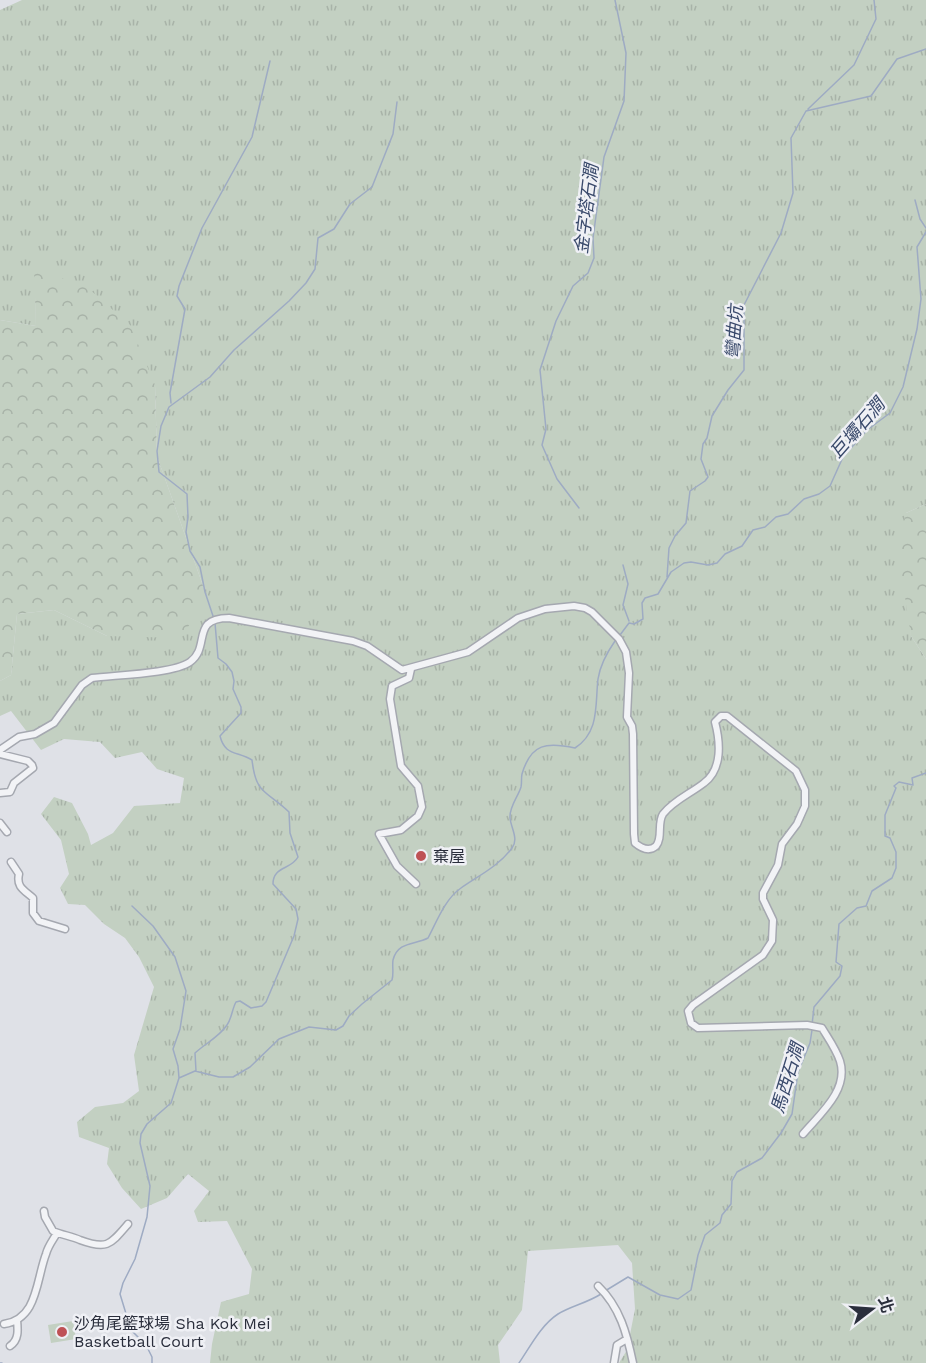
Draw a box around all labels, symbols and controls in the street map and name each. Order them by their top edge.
water label: 金字塔石澗 [570,160,602,255]
water label: 彎曲坑 [722,301,747,360]
water label: 巨壩石澗 [825,392,891,462]
place label: 棄屋 [433,847,465,866]
marker: 棄屋 [414,849,428,863]
water label: 馬西石澗 [766,1038,808,1115]
north arrow [842,1279,902,1339]
text: 北 [874,1294,897,1315]
place label: 沙角尾籃球場 Sha Kok Mei Basketball Court [74,1314,270,1351]
marker: 沙角尾籃球場 Sha Kok Mei Basketball Court [55,1325,69,1339]

